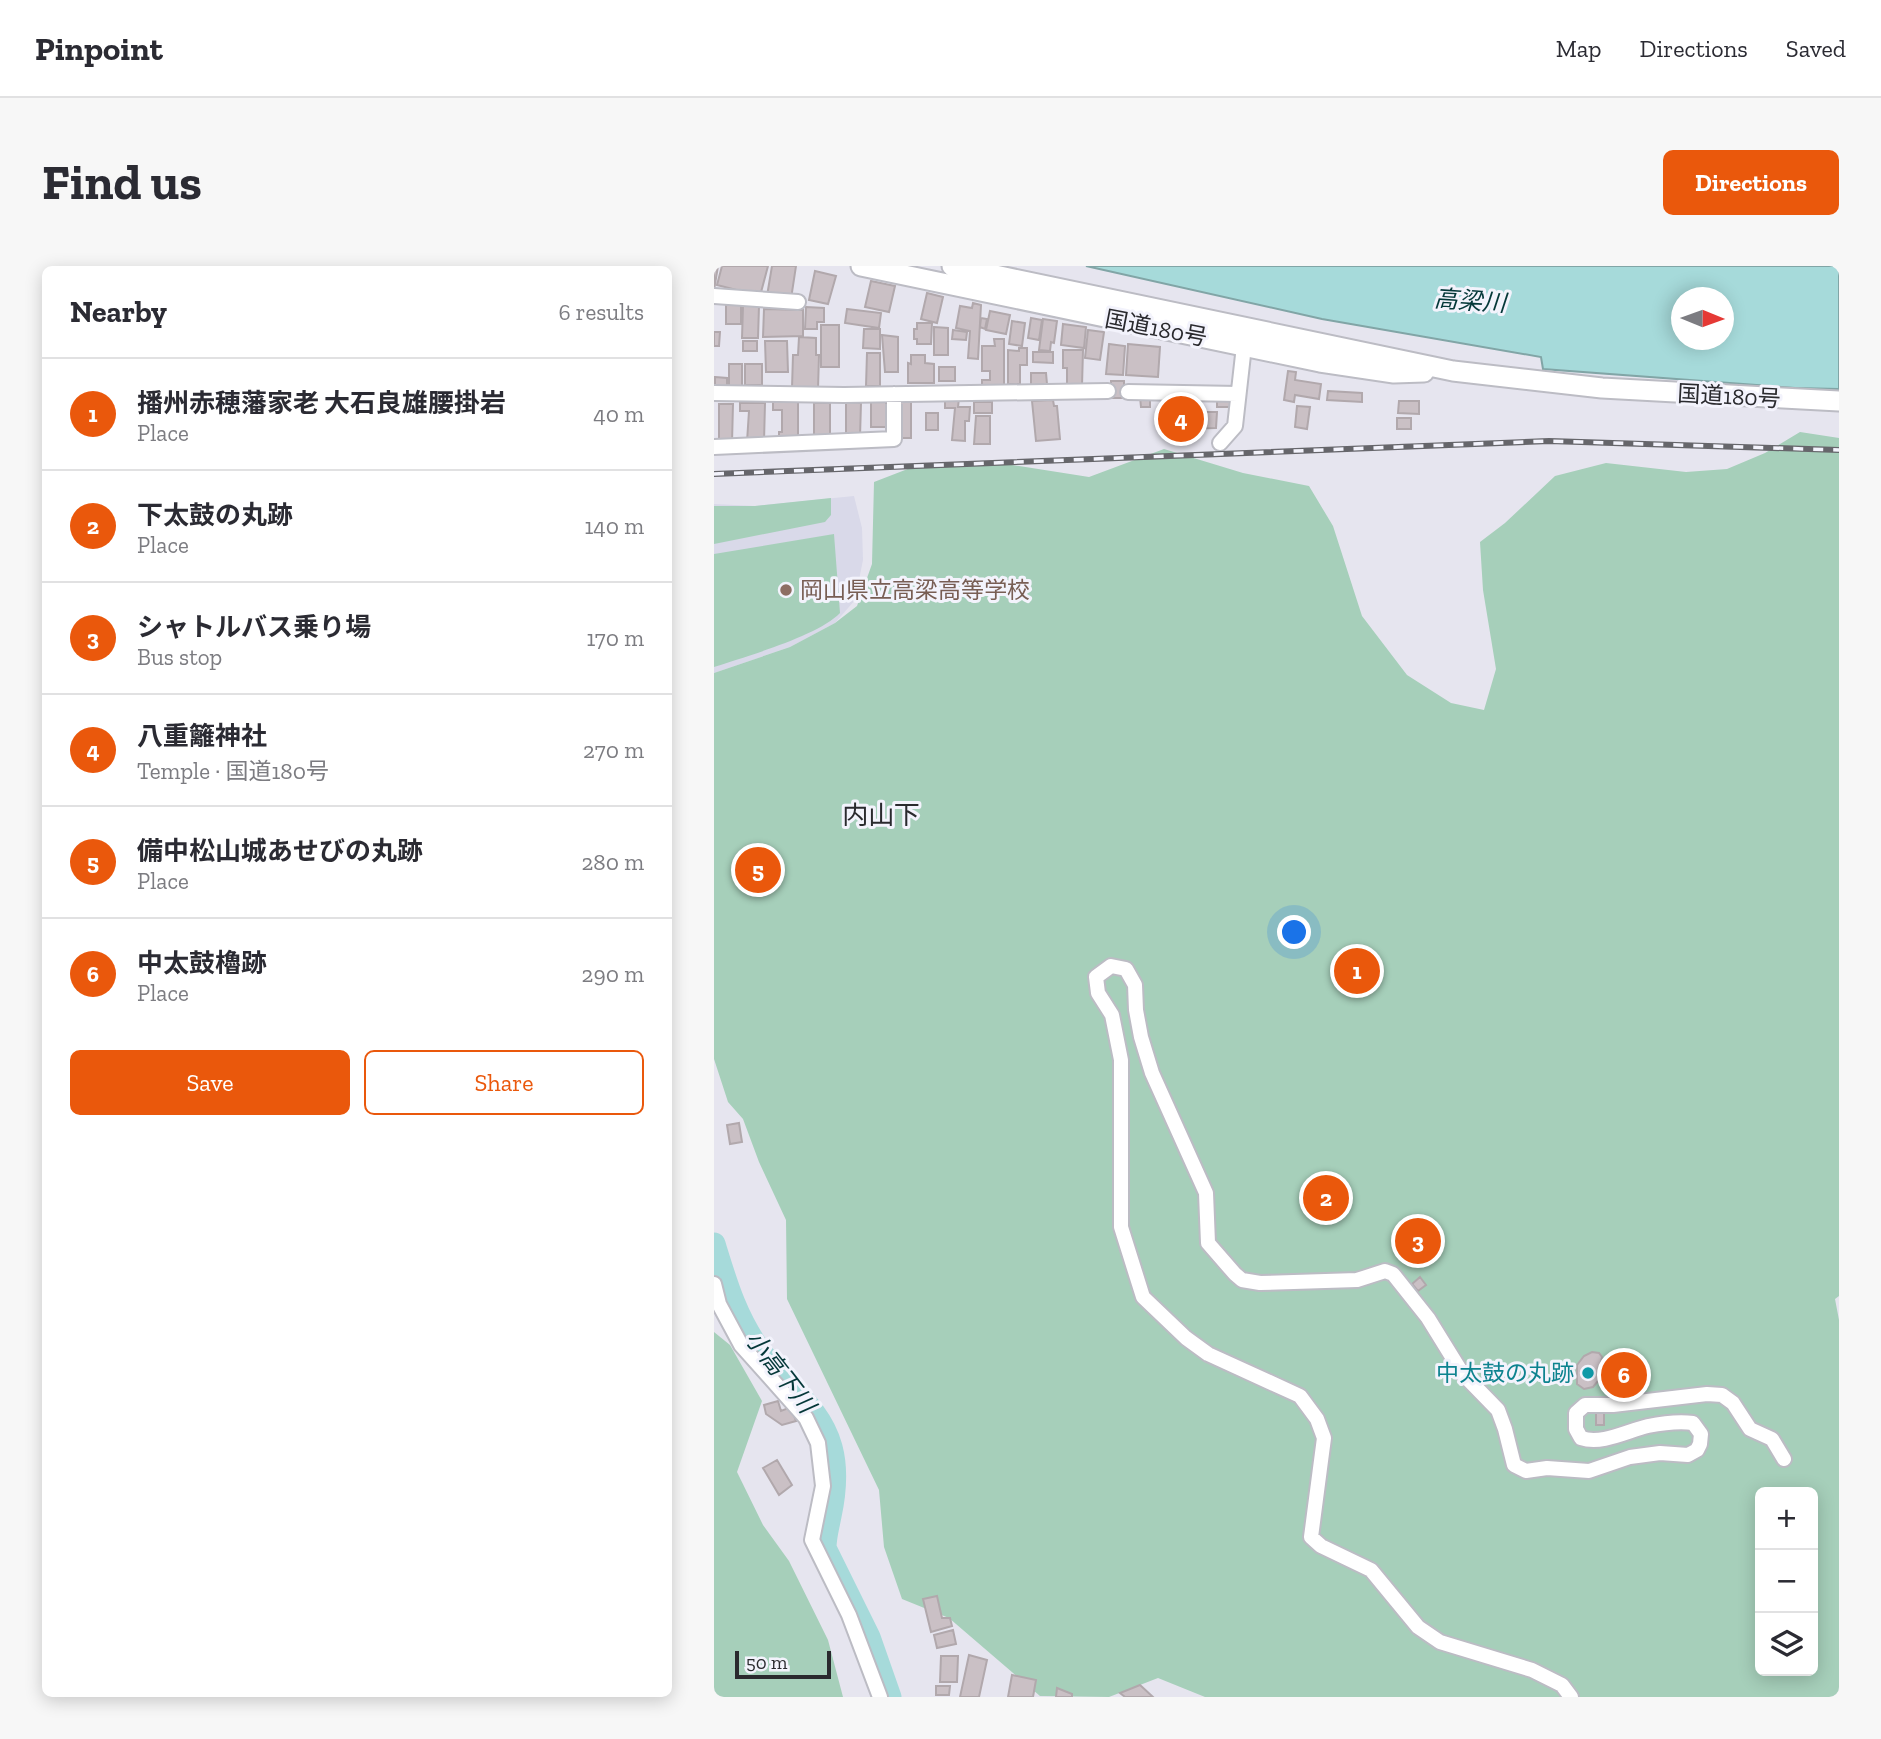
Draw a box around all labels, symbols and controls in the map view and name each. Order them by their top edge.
text: Pinpoint [35,29,163,68]
text: Map [1556,34,1602,63]
text: Directions [1640,34,1748,63]
text: Saved [1786,34,1846,63]
button: Directions [1663,150,1839,215]
text: Find us [42,153,202,212]
water label: 高梁川 [1433,284,1510,318]
north arrow [1671,287,1734,350]
text: Nearby [70,294,167,330]
text: 6 results [558,298,644,326]
street label: 国道180号 [1103,304,1209,352]
street label: 国道180号 [1677,379,1781,413]
text: 播州赤穂藩家老 大石良雄腰掛岩 [137,387,506,419]
pin: 4 [1158,393,1204,445]
text: 1 [88,400,98,428]
text: 40 m [593,400,644,428]
text: Place [137,419,189,447]
text: 下太鼓の丸跡 [137,499,293,531]
text: 2 [87,512,99,540]
text: 140 m [584,512,644,540]
text: Place [137,531,189,559]
place label: 岡山県立高梁高等学校 [800,576,1030,604]
marker: 岡山県立高梁高等学校 [778,582,794,598]
text: シャトルバス乗り場 [137,611,371,643]
text: 3 [87,624,99,652]
text: 170 m [586,624,644,652]
text: Bus stop [137,643,222,671]
text: 八重籬神社 [137,720,267,752]
text: 4 [86,736,100,764]
text: 270 m [583,736,644,764]
text: Temple · 国道180号 [137,757,329,785]
district label: 内山下 [842,799,920,831]
text: 備中松山城あせびの丸跡 [137,835,423,867]
pin: 5 [735,844,781,896]
text: 5 [87,848,99,876]
text: 280 m [581,848,644,876]
text: Place [137,867,189,895]
your location [1277,915,1311,949]
pin: 1 [1334,945,1380,997]
text: 中太鼓櫓跡 [137,947,267,979]
text: 6 [87,960,99,988]
text: 290 m [582,960,644,988]
text: Place [137,979,189,1007]
button: Save [70,1050,350,1115]
button: Share [364,1050,644,1115]
pin: 2 [1303,1172,1349,1224]
pin: 3 [1395,1215,1441,1267]
water label: 小高下川 [739,1325,823,1421]
pin: 6 [1601,1349,1647,1401]
place label: 中太鼓の丸跡 [1436,1359,1574,1387]
marker: 中太鼓の丸跡 [1580,1365,1596,1381]
map controls [1755,1487,1818,1676]
button: + [1755,1487,1818,1550]
button: − [1755,1550,1818,1613]
button: layers [1755,1613,1818,1676]
scale bar [735,1648,831,1680]
text: 50 m [746,1651,787,1674]

